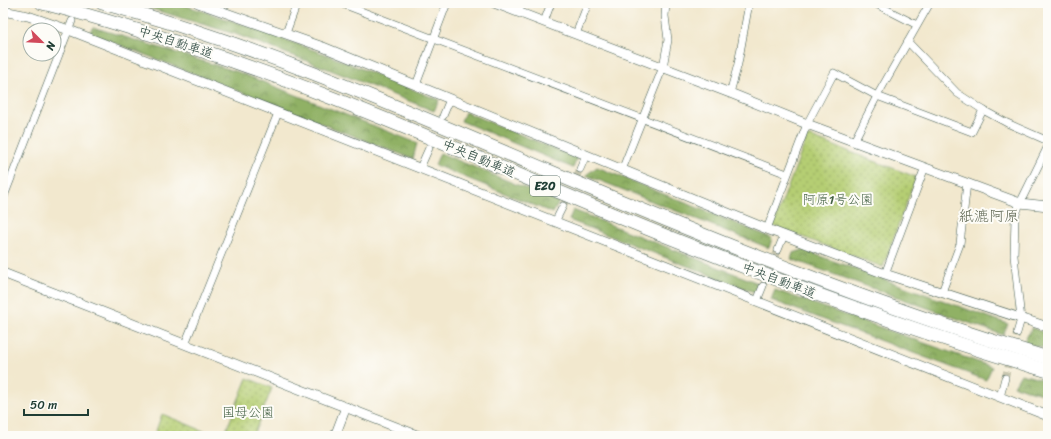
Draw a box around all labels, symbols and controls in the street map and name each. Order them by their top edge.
street label: 中央自動車道 [135,19,217,65]
north arrow [22,22,62,62]
text: N [40,38,61,54]
street label: 中央自動車道 [439,132,519,184]
road number: E20 [530,176,560,196]
park label: 阿原1号公園 [803,188,873,211]
district label: 紙漉阿原 [959,203,1019,229]
street label: 中央自動車道 [738,255,820,305]
scale bar [24,391,88,417]
text: 50 m [30,394,57,416]
park label: 国母公園 [222,401,274,424]

